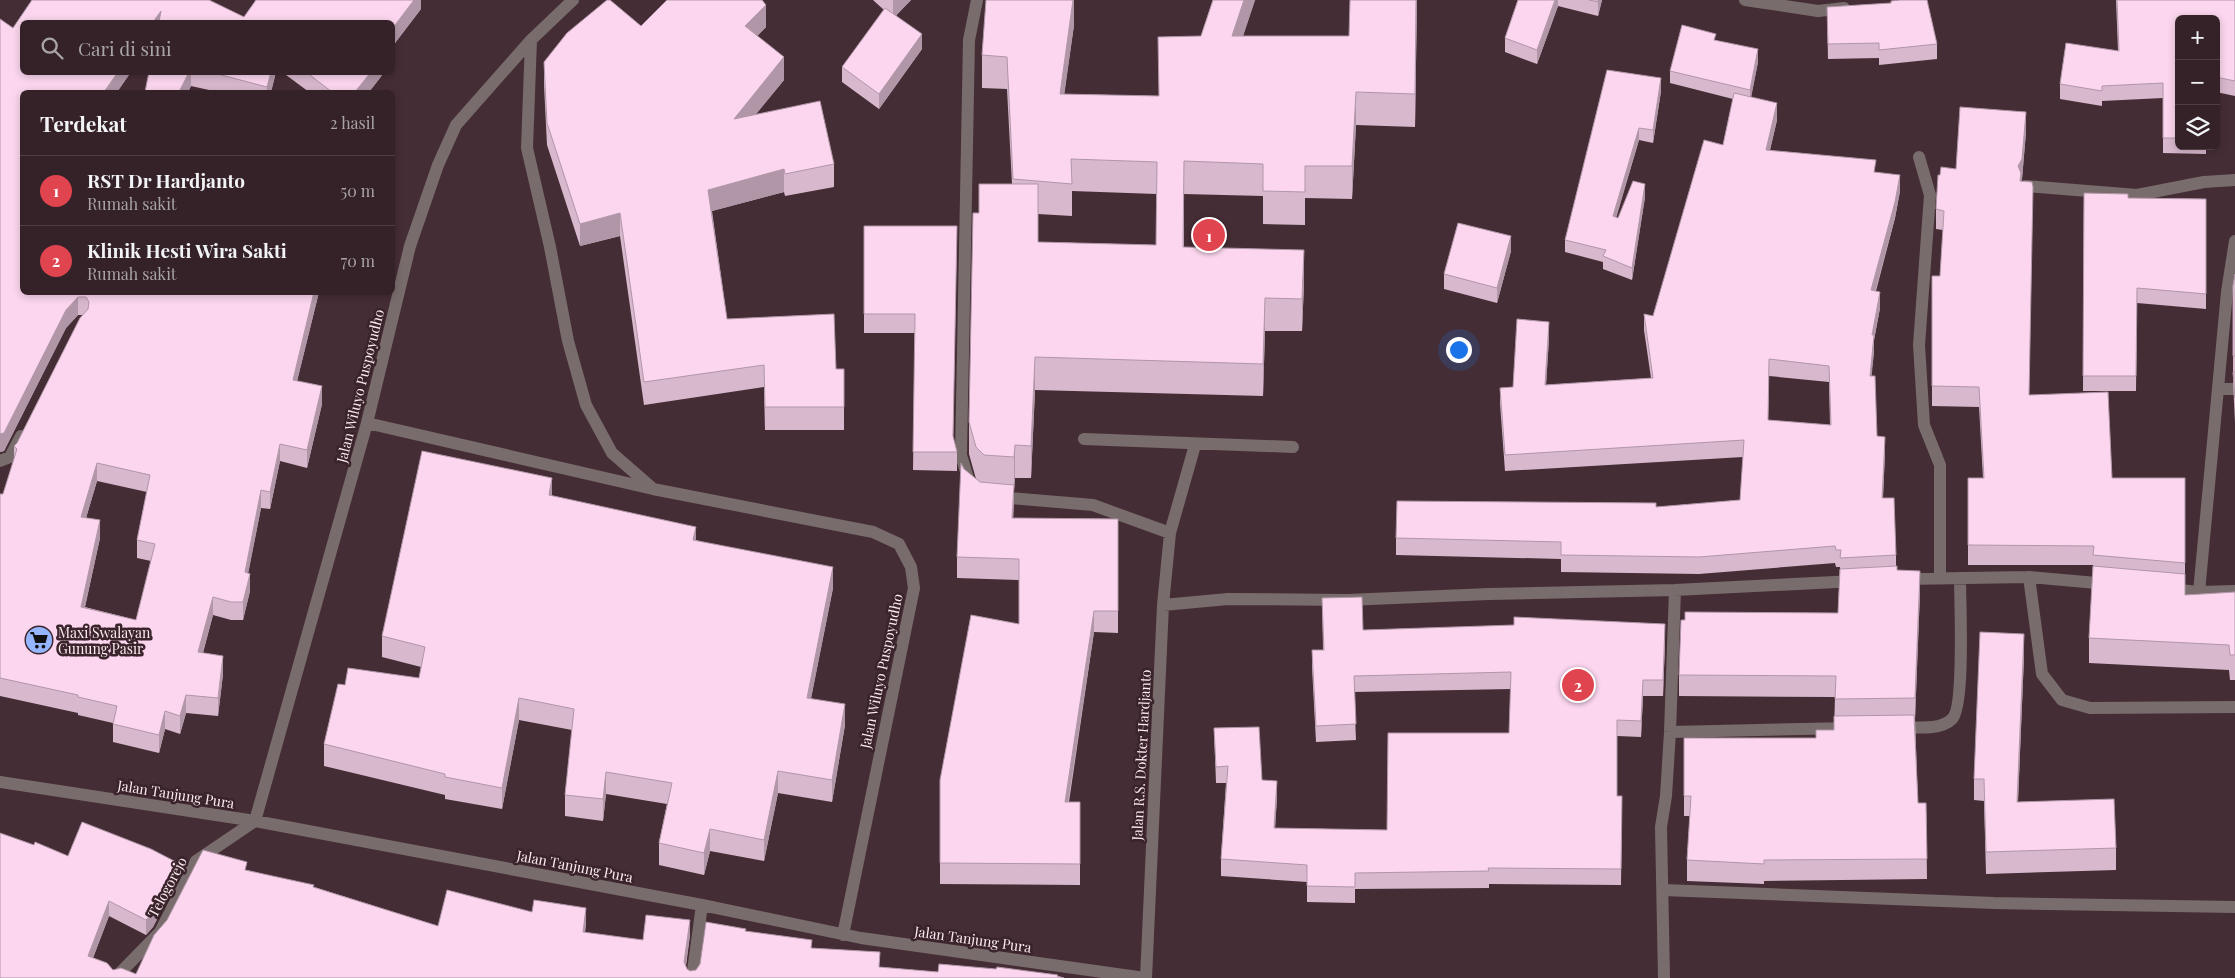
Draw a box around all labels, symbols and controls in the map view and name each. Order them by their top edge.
map controls [2175,15,2220,150]
button: + [2175,15,2220,60]
search box [20,20,395,75]
icon: search [38,34,66,62]
text: Cari di sini [78,35,172,61]
button: − [2175,60,2220,105]
button: layers [2175,105,2220,150]
text: Terdekat [40,109,127,137]
text: 2 hasil [330,112,375,133]
text: RST Dr Hardjanto [87,167,245,193]
text: 1 [53,180,59,201]
text: 50 m [341,180,375,201]
text: Rumah sakit [87,193,177,214]
pin: 1 [1193,216,1225,254]
text: Klinik Hesti Wira Sakti [87,237,287,263]
text: 2 [52,250,60,271]
text: 70 m [341,250,375,271]
text: Rumah sakit [87,263,177,284]
street label: Jalan Wiluyo Puspoyudho [331,307,388,466]
your location [1446,337,1472,363]
street label: Jalan Wiluyo Puspoyudho [855,592,907,751]
place label: Maxi Swalayan Gunung Pasir [58,623,151,658]
supermarket icon: Maxi Swalayan Gunung Pasir [24,625,54,655]
pin: 2 [1562,666,1594,704]
street label: Jalan R.S. Dokter Hardjanto [1127,669,1155,842]
street label: Jalan Tanjung Pura [115,775,236,813]
street label: Jalan Tanjung Pura [514,845,635,887]
street label: Telogorejo [143,853,191,921]
street label: Jalan Tanjung Pura [912,921,1033,957]

